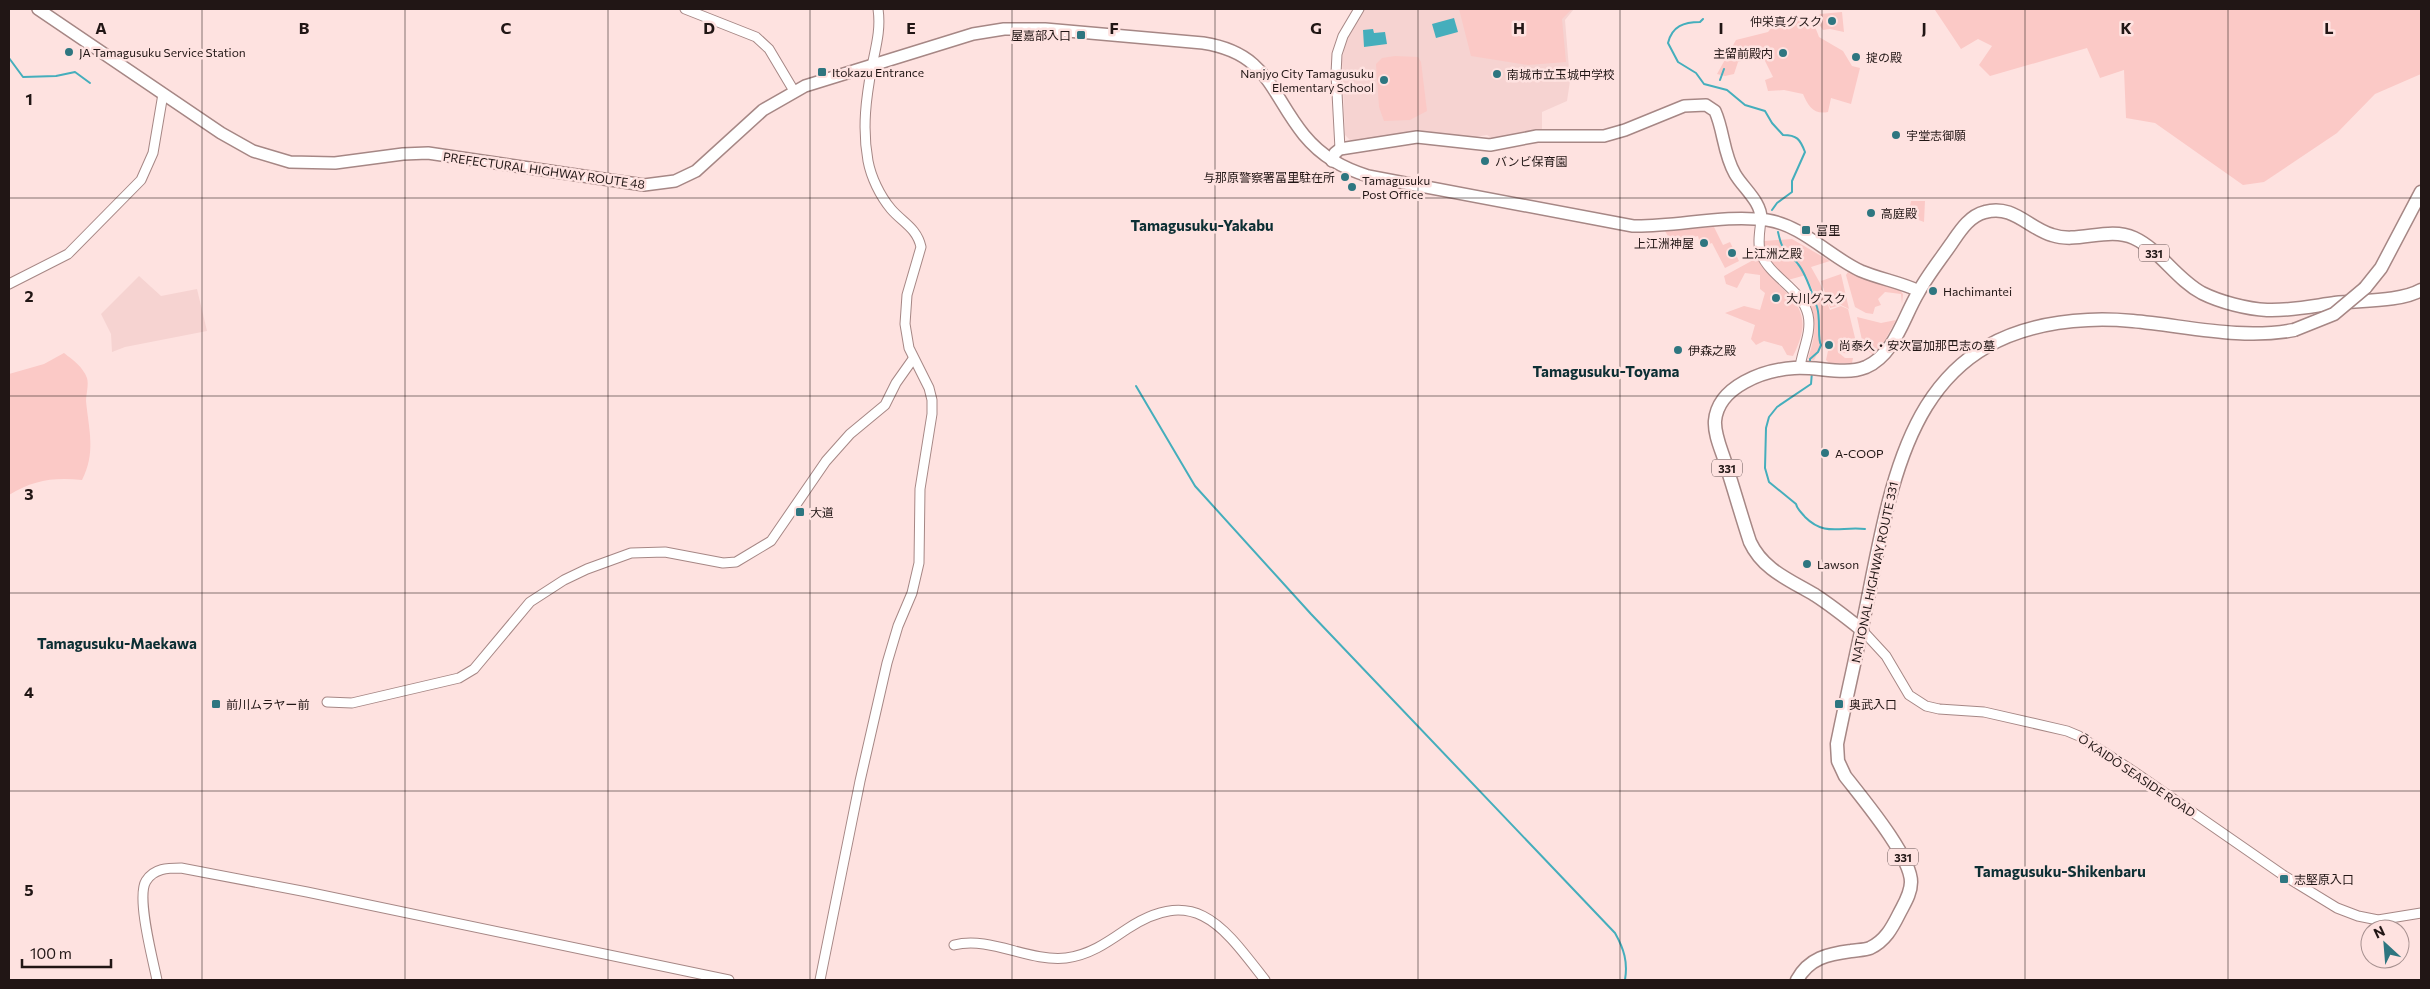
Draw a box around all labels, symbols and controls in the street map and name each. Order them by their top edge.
place label: 仲栄真グスク [1750,14,1822,28]
marker: 仲栄真グスク [1826,15,1838,27]
text: A [95,18,107,37]
text: B [299,18,310,37]
text: C [501,18,512,37]
text: D [703,18,715,37]
text: E [906,18,916,37]
text: F [1109,18,1119,37]
text: G [1310,18,1322,37]
text: H [1513,18,1525,37]
text: I [1718,18,1724,37]
text: J [1921,18,1927,37]
text: K [2120,18,2132,37]
text: L [2324,18,2334,37]
place label: 屋嘉部入口 [1011,28,1071,42]
marker: 屋嘉部入口 [1075,29,1087,41]
place label: JA Tamagusuku Service Station [79,45,246,60]
marker: JA Tamagusuku Service Station [63,46,75,58]
place label: 主留前殿内 [1713,46,1773,60]
marker: 主留前殿内 [1777,47,1789,59]
place label: 掟の殿 [1866,50,1902,64]
marker: 掟の殿 [1850,51,1862,63]
place label: Itokazu Entrance [832,65,924,79]
marker: Itokazu Entrance [816,66,828,78]
place label: Nanjyo City Tamagusuku Elementary School [1240,66,1374,94]
place label: 南城市立玉城中学校 [1507,67,1615,81]
marker: 南城市立玉城中学校 [1491,68,1503,80]
marker: Nanjyo City Tamagusuku Elementary School [1378,74,1390,86]
text: 1 [25,89,33,108]
place label: 宇堂志御願 [1906,128,1966,142]
marker: 宇堂志御願 [1890,129,1902,141]
street label: PREFECTURAL HIGHWAY ROUTE 48 [442,149,646,191]
place label: バンビ保育園 [1495,154,1568,168]
marker: バンビ保育園 [1479,155,1491,167]
place label: 与那原警察署冨里駐在所 [1203,170,1335,184]
marker: 与那原警察署冨里駐在所 [1339,171,1351,183]
place label: Tamagusuku Post Office [1362,173,1430,201]
marker: Tamagusuku Post Office [1346,181,1358,193]
place label: 高庭殿 [1881,206,1917,220]
marker: 高庭殿 [1865,207,1877,219]
district label: Tamagusuku-Yakabu [1130,216,1274,234]
place label: 富里 [1816,223,1840,237]
marker: 富里 [1800,224,1812,236]
place label: 上江洲神屋 [1634,236,1694,250]
marker: 上江洲神屋 [1698,237,1710,249]
road number: 331 [2139,244,2169,262]
place label: 上江洲之殿 [1742,246,1802,260]
marker: 上江洲之殿 [1726,247,1738,259]
place label: Hachimantei [1943,284,2012,298]
marker: Hachimantei [1927,285,1939,297]
text: 2 [24,286,34,305]
place label: 大川グスク [1786,291,1846,305]
marker: 大川グスク [1770,292,1782,304]
place label: 尚泰久・安次富加那巴志の墓 [1839,338,1995,352]
marker: 尚泰久・安次富加那巴志の墓 [1823,339,1835,351]
place label: 伊森之殿 [1688,343,1736,357]
marker: 伊森之殿 [1672,344,1684,356]
district label: Tamagusuku-Toyama [1532,362,1680,380]
place label: A-COOP [1835,446,1884,460]
marker: A-COOP [1819,447,1831,459]
road number: 331 [1712,459,1742,476]
street label: NATIONAL HIGHWAY ROUTE 331 [1848,480,1900,664]
text: 3 [24,484,34,503]
place label: 大道 [810,505,834,519]
marker: 大道 [794,506,806,518]
place label: Lawson [1817,557,1859,571]
marker: Lawson [1801,558,1813,570]
district label: Tamagusuku-Maekawa [37,634,197,652]
text: 4 [24,682,34,701]
place label: 前川ムラヤー前 [226,697,309,711]
place label: 奥武入口 [1849,697,1897,711]
marker: 前川ムラヤー前 [210,698,222,710]
marker: 奥武入口 [1833,698,1845,710]
street label: Ō KAIDŌ SEASIDE ROAD [2076,731,2198,820]
road number: 331 [1888,849,1918,866]
district label: Tamagusuku-Shikenbaru [1974,862,2146,880]
place label: 志堅原入口 [2294,872,2354,886]
marker: 志堅原入口 [2278,873,2290,885]
text: 5 [24,880,34,899]
north arrow [2360,919,2410,969]
text: N [2371,922,2388,942]
scale bar [22,936,111,968]
text: 100 m [30,944,72,962]

